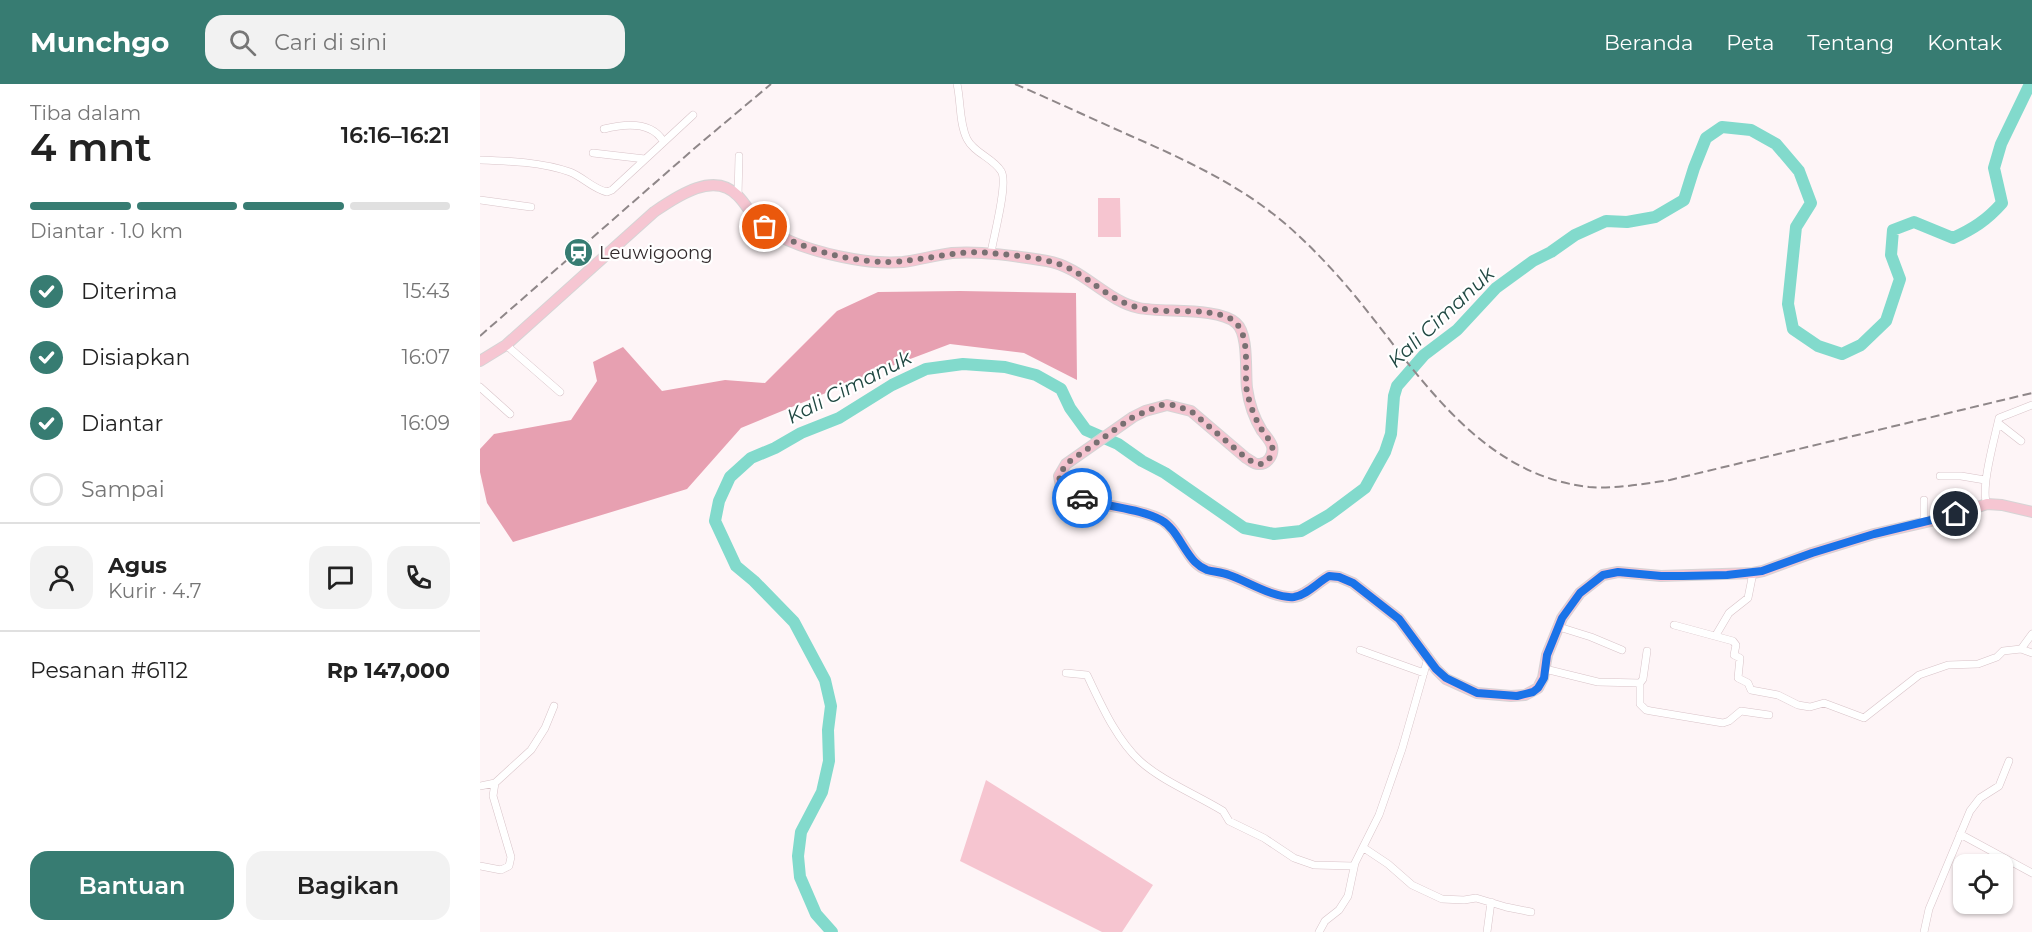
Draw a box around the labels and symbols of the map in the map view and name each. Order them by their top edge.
pin [739,201,790,252]
station icon: Leuwigoong [562,237,594,269]
place label: Leuwigoong [599,242,713,264]
water label: Kali Cimanuk [1383,261,1500,372]
water label: Kali Cimanuk [783,345,916,429]
courier [1052,468,1112,528]
pin [1930,488,1981,539]

